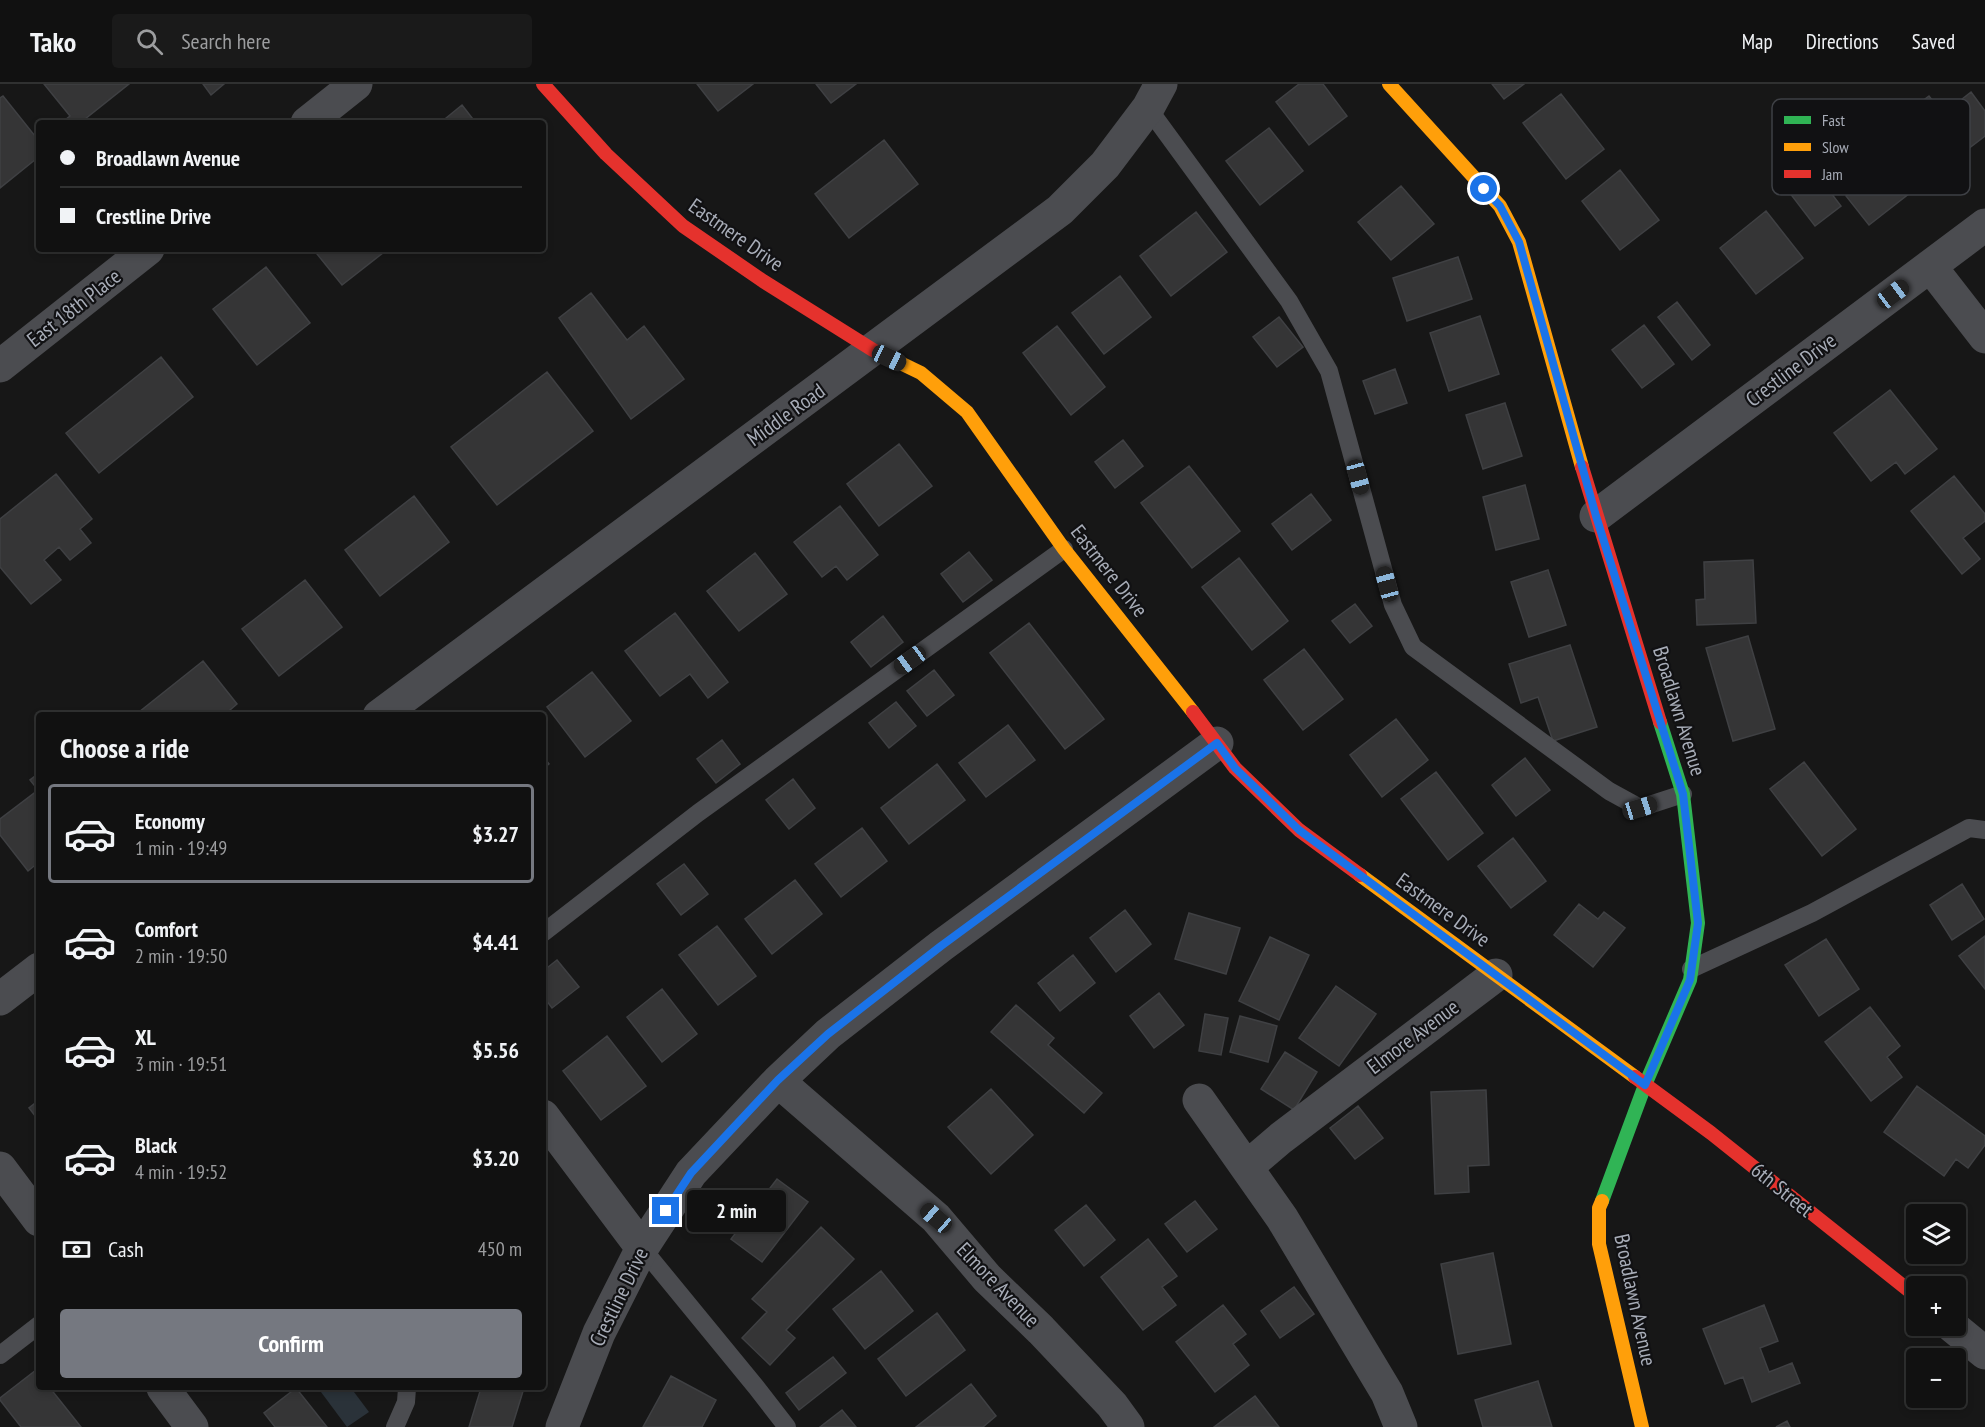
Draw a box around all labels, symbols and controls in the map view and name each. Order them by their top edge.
search box [112,14,532,68]
text: Tako [30,23,76,60]
icon: search [133,25,166,58]
text: Search here [181,27,271,55]
text: Map [1742,28,1773,55]
text: Directions [1806,28,1879,55]
text: Saved [1912,28,1955,55]
legend [1772,99,1970,195]
text: Fast [1822,110,1845,130]
text: Slow [1822,137,1849,157]
text: Broadlawn Avenue [96,144,240,172]
text: Jam [1821,164,1843,184]
route start [1470,175,1497,202]
street label: Eastmere Drive [684,192,789,277]
text: Crestline Drive [96,202,211,230]
street label: East 18th Place [21,263,126,353]
car [1873,276,1913,312]
street label: Crestline Drive [1740,327,1841,412]
car [869,342,909,374]
street label: Middle Road [741,377,830,452]
car [1345,457,1371,497]
street label: Eastmere Drive [1065,519,1154,622]
car [1374,564,1400,604]
car [890,642,930,678]
street label: Broadlawn Avenue [1647,643,1712,779]
text: Choose a ride [60,731,189,765]
car [1620,794,1660,822]
icon: car [63,807,117,861]
text: Economy [135,807,205,835]
text: $3.27 [472,820,519,848]
text: 1 min · 19:49 [135,835,227,861]
street label: Eastmere Drive [1391,866,1496,953]
icon: car [63,915,117,969]
text: Comfort [135,915,198,943]
text: $4.41 [472,928,519,956]
text: 2 min · 19:50 [135,943,227,969]
street label: Elmore Avenue [1361,993,1464,1080]
icon: car [63,1023,117,1077]
text: XL [135,1023,156,1051]
text: $5.56 [472,1036,519,1064]
text: 3 min · 19:51 [135,1051,227,1077]
icon: car [63,1131,117,1185]
text: Black [135,1131,177,1159]
text: $3.20 [472,1144,519,1172]
street label: 6th Street [1746,1156,1819,1223]
text: 4 min · 19:52 [135,1159,227,1185]
callout: 2 min [687,1190,786,1232]
route end [652,1197,679,1224]
text: 2 min [716,1198,757,1224]
car [917,1199,955,1237]
map controls [1906,1204,1966,1408]
button: layers [1906,1204,1966,1264]
street label: Broadlawn Avenue [1608,1231,1663,1368]
icon: cash [60,1233,93,1266]
text: Cash [108,1235,144,1263]
text: 450 m [478,1236,522,1262]
street label: Elmore Avenue [951,1236,1046,1333]
street label: Crestline Drive [583,1243,654,1351]
button: + [1906,1276,1966,1336]
button: Confirm [60,1309,522,1378]
button: − [1906,1348,1966,1408]

